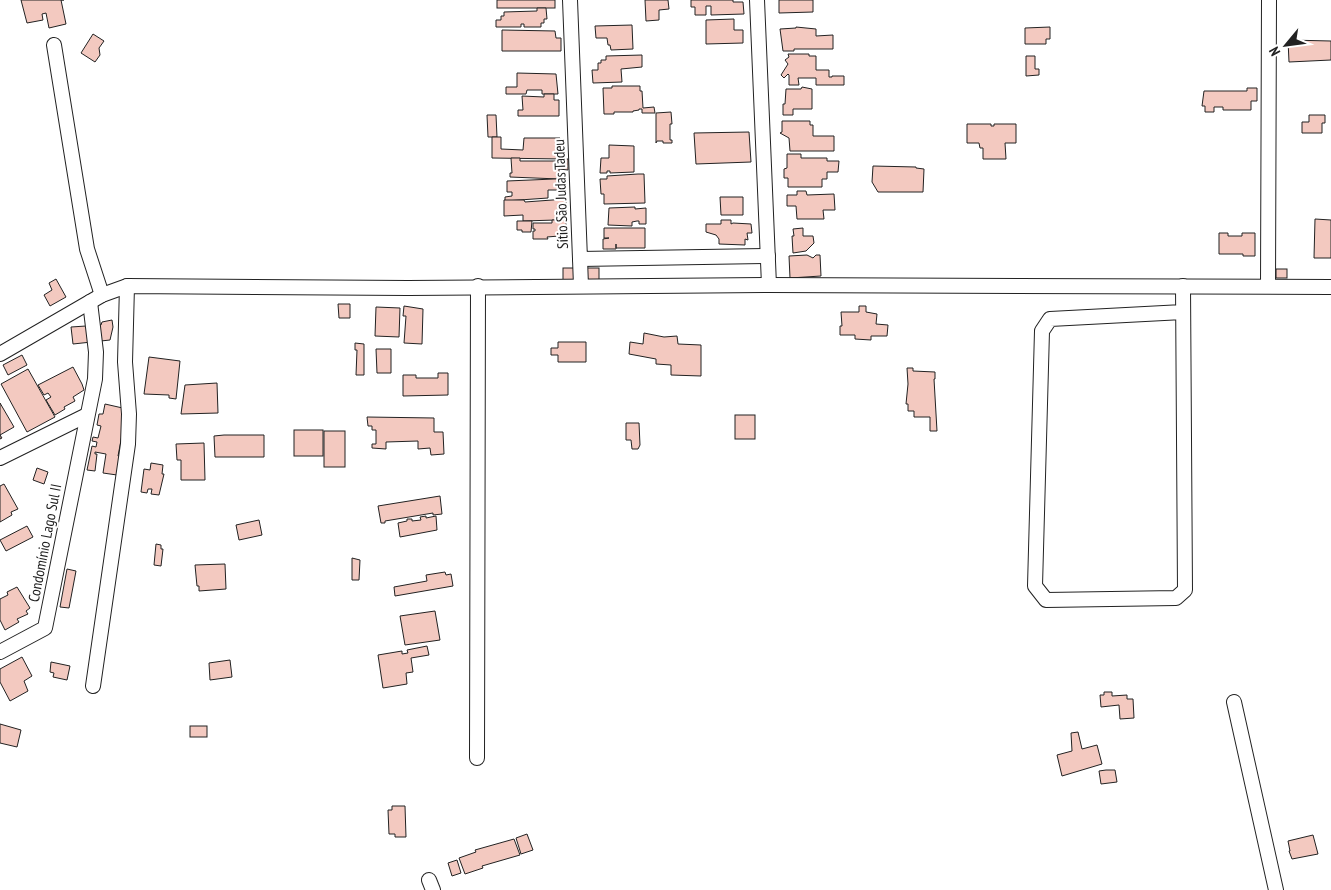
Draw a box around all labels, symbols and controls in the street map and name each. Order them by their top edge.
north arrow [1261,20,1311,70]
text: N [1265,44,1284,59]
street label: Sítio São Judas Tadeu [549,139,572,249]
street label: Condomínio Lago Sul II [24,482,65,603]

